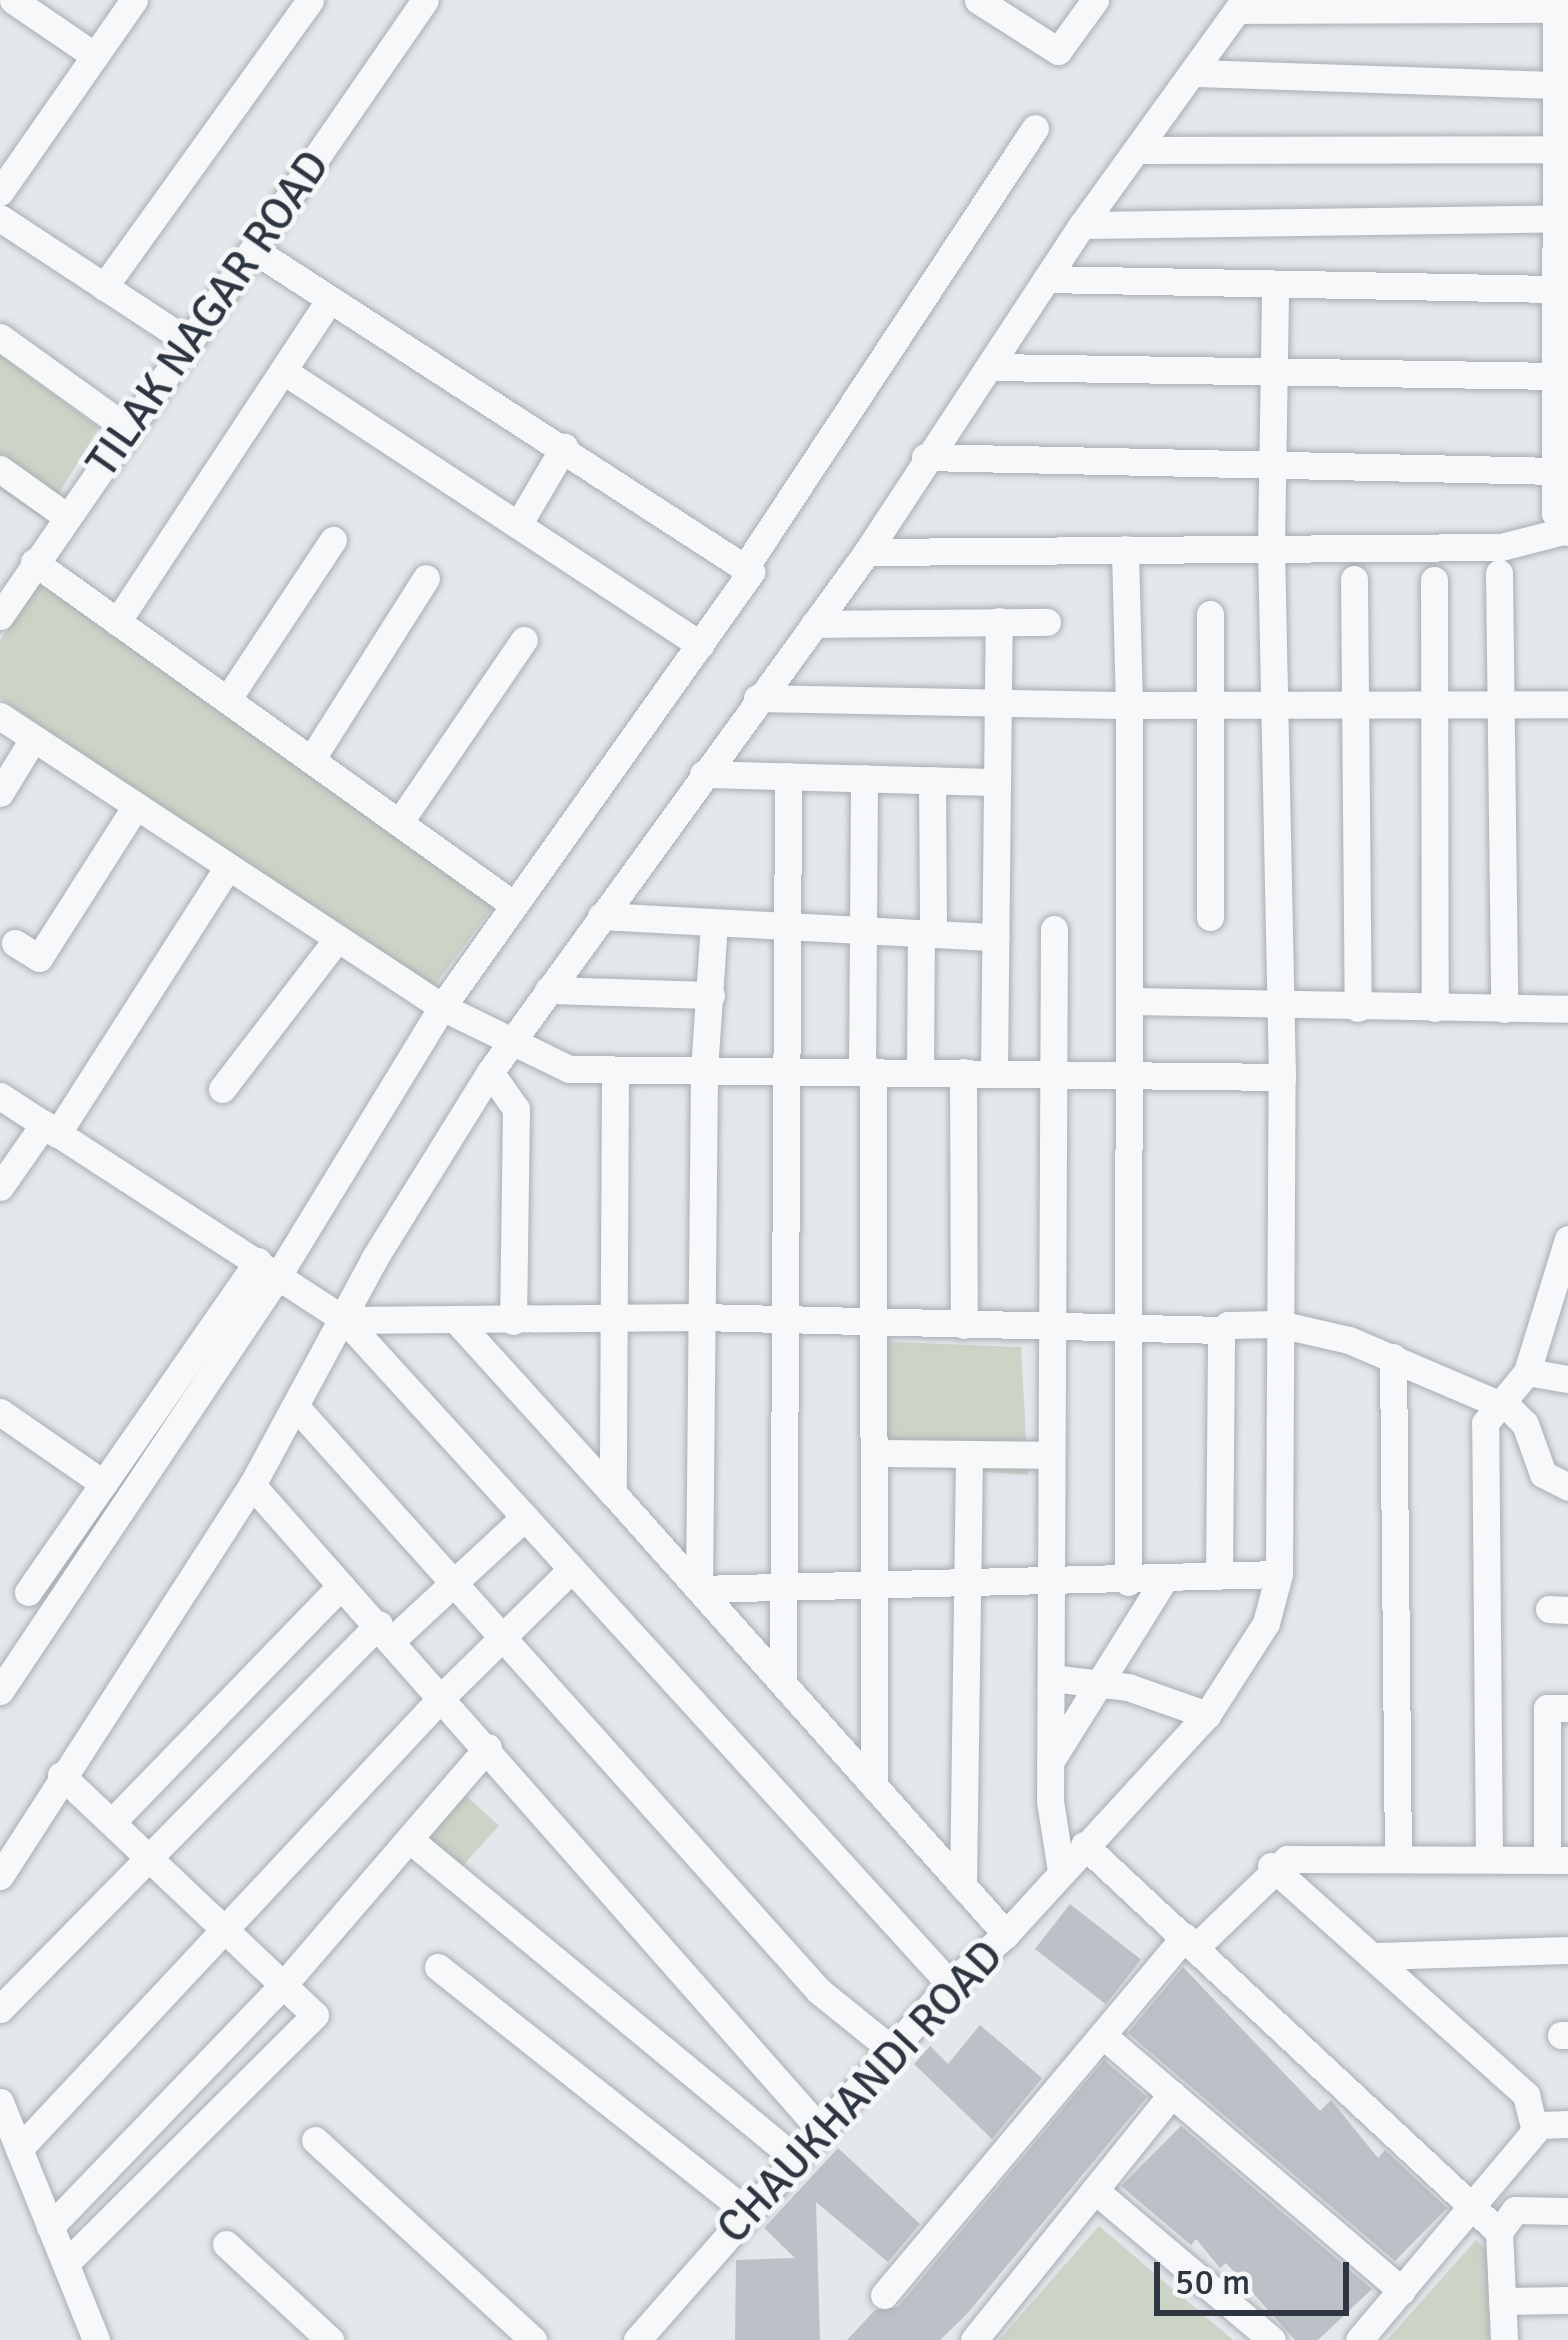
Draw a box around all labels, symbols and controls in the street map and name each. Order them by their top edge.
street label: TILAK NAGAR ROAD [75,141,341,487]
street label: CHAUKHANDI ROAD [706,1930,1014,2254]
scale bar [1160,2238,1355,2312]
text: 50 m [1175,2260,1251,2305]

